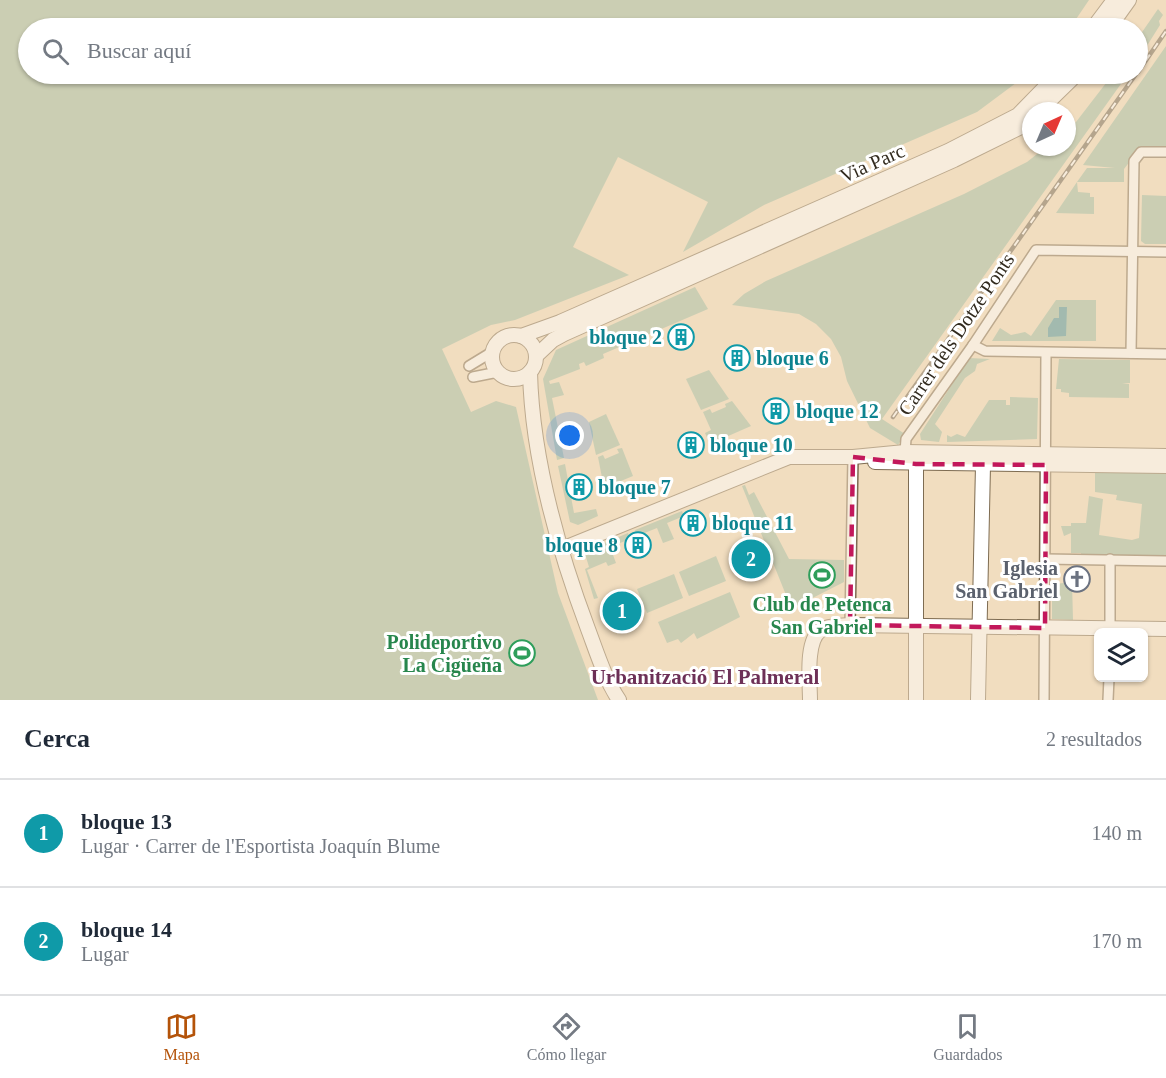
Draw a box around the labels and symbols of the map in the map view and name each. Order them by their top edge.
north arrow [1022,102,1076,156]
street label: Via Parc [836,139,908,187]
street label: Carrer dels Dotze Ponts [894,249,1019,419]
building icon: bloque 2 [666,322,696,352]
place label: bloque 2 [589,326,662,349]
building icon: bloque 6 [722,343,752,373]
place label: bloque 6 [756,347,829,370]
building icon: bloque 12 [761,396,791,426]
place label: bloque 12 [796,400,879,423]
your location [555,421,584,450]
building icon: bloque 10 [676,430,706,460]
place label: bloque 10 [710,434,793,457]
building icon: bloque 7 [564,472,594,502]
place label: bloque 7 [598,476,671,499]
building icon: bloque 11 [678,508,708,538]
place label: bloque 11 [712,512,794,535]
building icon: bloque 8 [623,530,653,560]
place label: bloque 8 [545,534,618,557]
pin: 2 [732,536,771,582]
place label: Iglesia San Gabriel [955,557,1058,602]
sports icon: Club de Petenca San Gabriel [807,560,837,590]
church icon: Iglesia San Gabriel [1062,564,1092,594]
pin: 1 [602,588,642,634]
place label: Club de Petenca San Gabriel [753,593,891,638]
place label: Polideportivo La Cigüeña [386,631,502,677]
sports icon: Polideportivo La Cigüeña [507,638,537,668]
district label: Urbanització El Palmeral [591,665,819,689]

